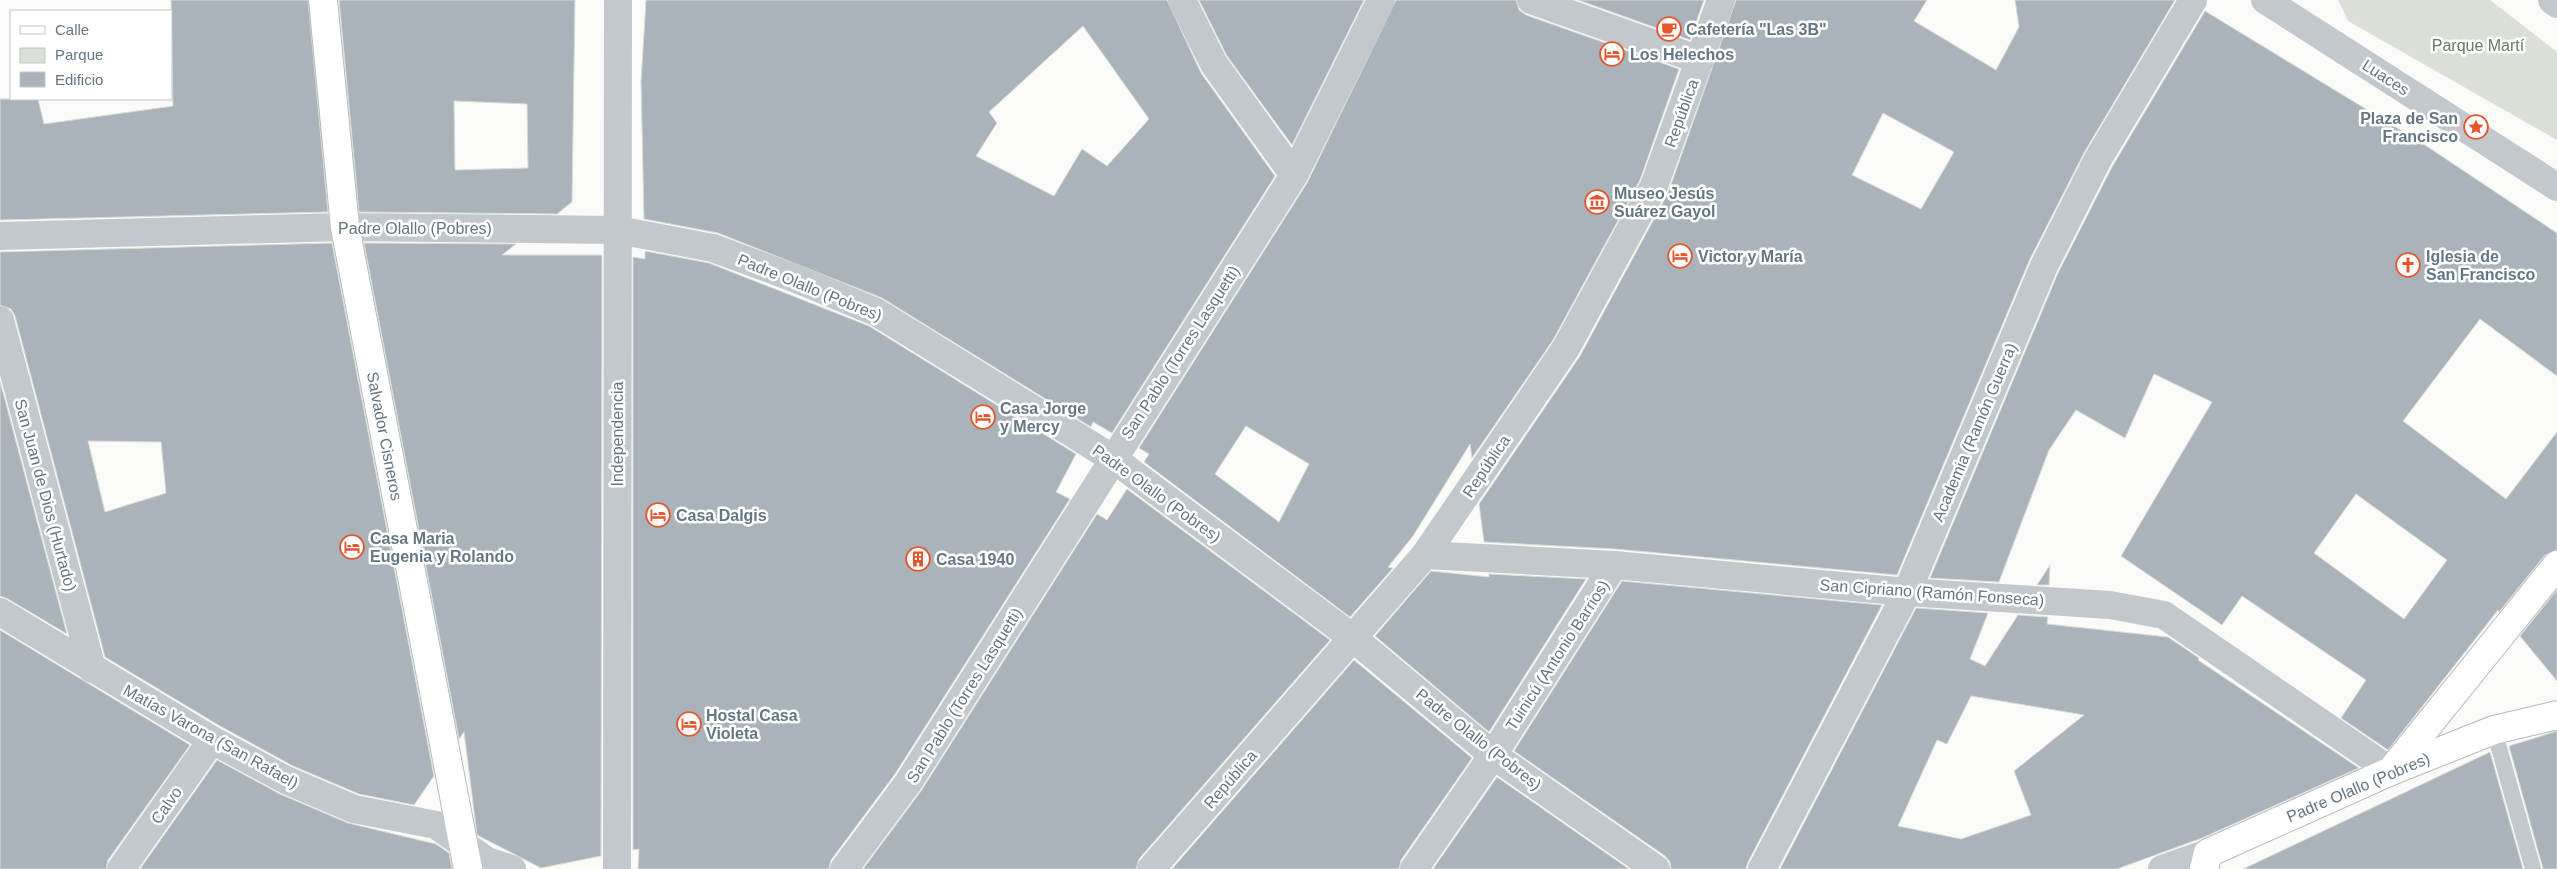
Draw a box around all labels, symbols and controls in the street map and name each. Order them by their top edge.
legend [10,10,172,100]
cafe icon: Cafetería "Las 3B" [1656,16,1682,42]
text: Calle [55,21,89,38]
place label: Cafetería "Las 3B" [1686,21,1827,38]
park label: Parque Martí [2432,37,2525,54]
hotel icon: Los Helechos [1599,41,1625,67]
text: Parque [55,46,103,63]
place label: Los Helechos [1630,46,1734,63]
street label: Luaces [2359,56,2412,99]
text: Edificio [55,71,103,88]
street label: República [1661,77,1702,150]
place label: Plaza de San Francisco [2360,110,2458,145]
place icon: Plaza de San Francisco [2463,114,2489,140]
place label: Museo Jesús Suárez Gayol [1614,185,1715,220]
museum icon: Museo Jesús Suárez Gayol [1584,189,1610,215]
street label: Padre Olallo (Pobres) [338,220,492,237]
hotel icon: Victor y María [1667,243,1693,269]
place label: Victor y María [1698,248,1803,265]
place label: Iglesia de San Francisco [2426,248,2536,283]
street label: Padre Olallo (Pobres) [735,251,884,324]
church icon: Iglesia de San Francisco [2395,252,2421,278]
street label: San Pablo (Torres Lasquetti) [1118,263,1243,442]
street label: Academia (Ramón Guerra) [1929,340,2020,524]
street label: Salvador Cisneros [364,370,405,502]
street label: Independencia [609,381,626,486]
street label: San Juan de Dios (Hurtado) [12,397,79,593]
place label: Casa Jorge y Mercy [1000,400,1086,435]
hotel icon: Casa Jorge y Mercy [970,404,996,430]
street label: República [1459,432,1513,501]
street label: Padre Olallo (Pobres) [1089,441,1224,545]
hotel icon: Casa Dalgis [645,502,671,528]
place label: Casa Dalgis [676,507,767,524]
place label: Casa Maria Eugenia y Rolando [370,530,514,565]
hotel icon: Casa Maria Eugenia y Rolando [339,534,365,560]
building icon: Casa 1940 [905,546,931,572]
place label: Casa 1940 [936,551,1014,568]
street label: San Cipriano (Ramón Fonseca) [1819,576,2045,609]
street label: Tuinicú (Antonio Barrios) [1503,577,1612,733]
street label: San Pablo (Torres Lasquetti) [903,605,1025,786]
street label: Matías Varona (San Rafael) [120,681,301,792]
street label: Padre Olallo (Pobres) [1413,685,1545,793]
place label: Hostal Casa Violeta [706,707,798,742]
hotel icon: Hostal Casa Violeta [676,711,702,737]
street label: República [1201,747,1260,812]
street label: Padre Olallo (Pobres) [2284,750,2432,825]
street label: Calvo [148,784,185,827]

